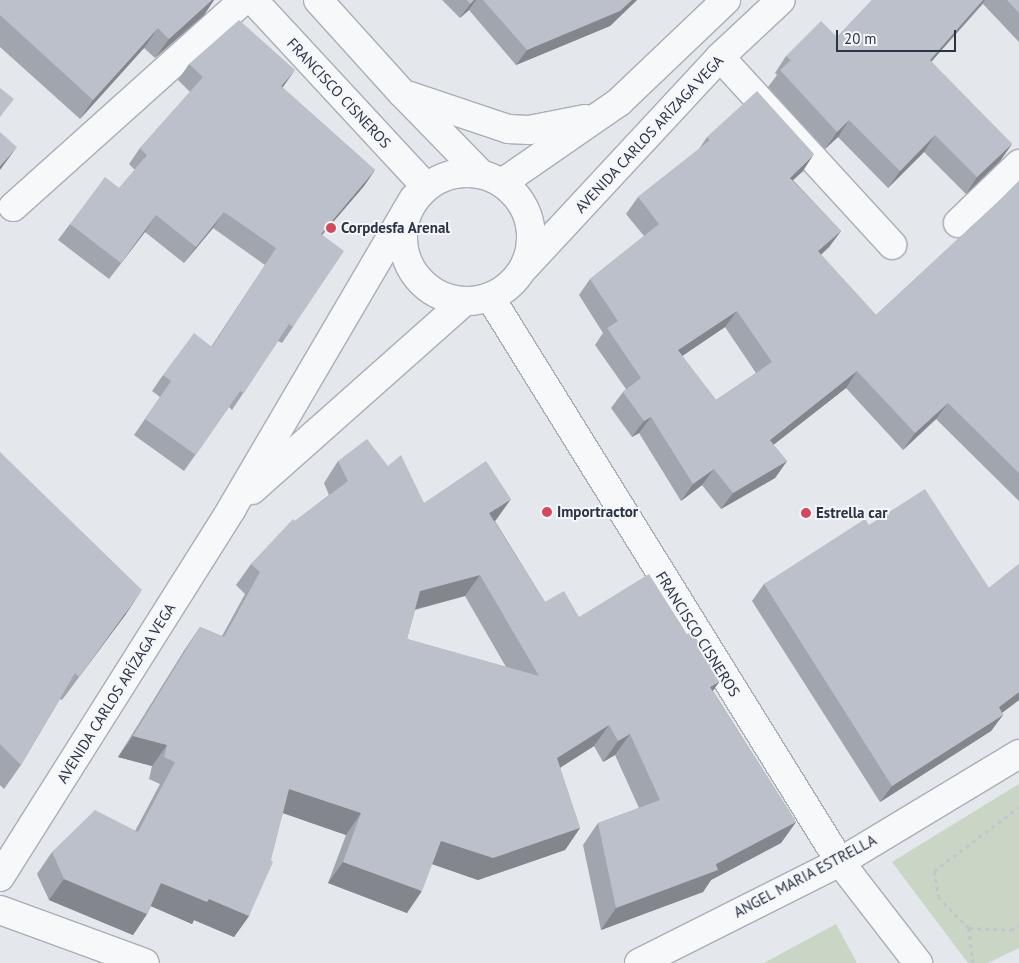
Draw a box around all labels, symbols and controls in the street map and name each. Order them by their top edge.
scale bar [839,20,959,52]
text: 20 m [844,29,877,48]
street label: FRANCISCO CISNEROS [283,34,395,152]
street label: AVENIDA CARLOS ARÍZAGA VEGA [570,51,728,217]
place label: Corpdesfa Arenal [341,219,450,237]
marker: Corpdesfa Arenal [325,222,337,234]
place label: Importractor [557,503,638,521]
place label: Estrella car [816,504,888,522]
marker: Importractor [541,506,553,518]
marker: Estrella car [800,507,812,519]
street label: FRANCISCO CISNEROS [652,568,744,700]
street label: AVENIDA CARLOS ARÍZAGA VEGA [52,599,180,787]
street label: ANGEL MARIA ESTRELLA [730,830,880,922]

